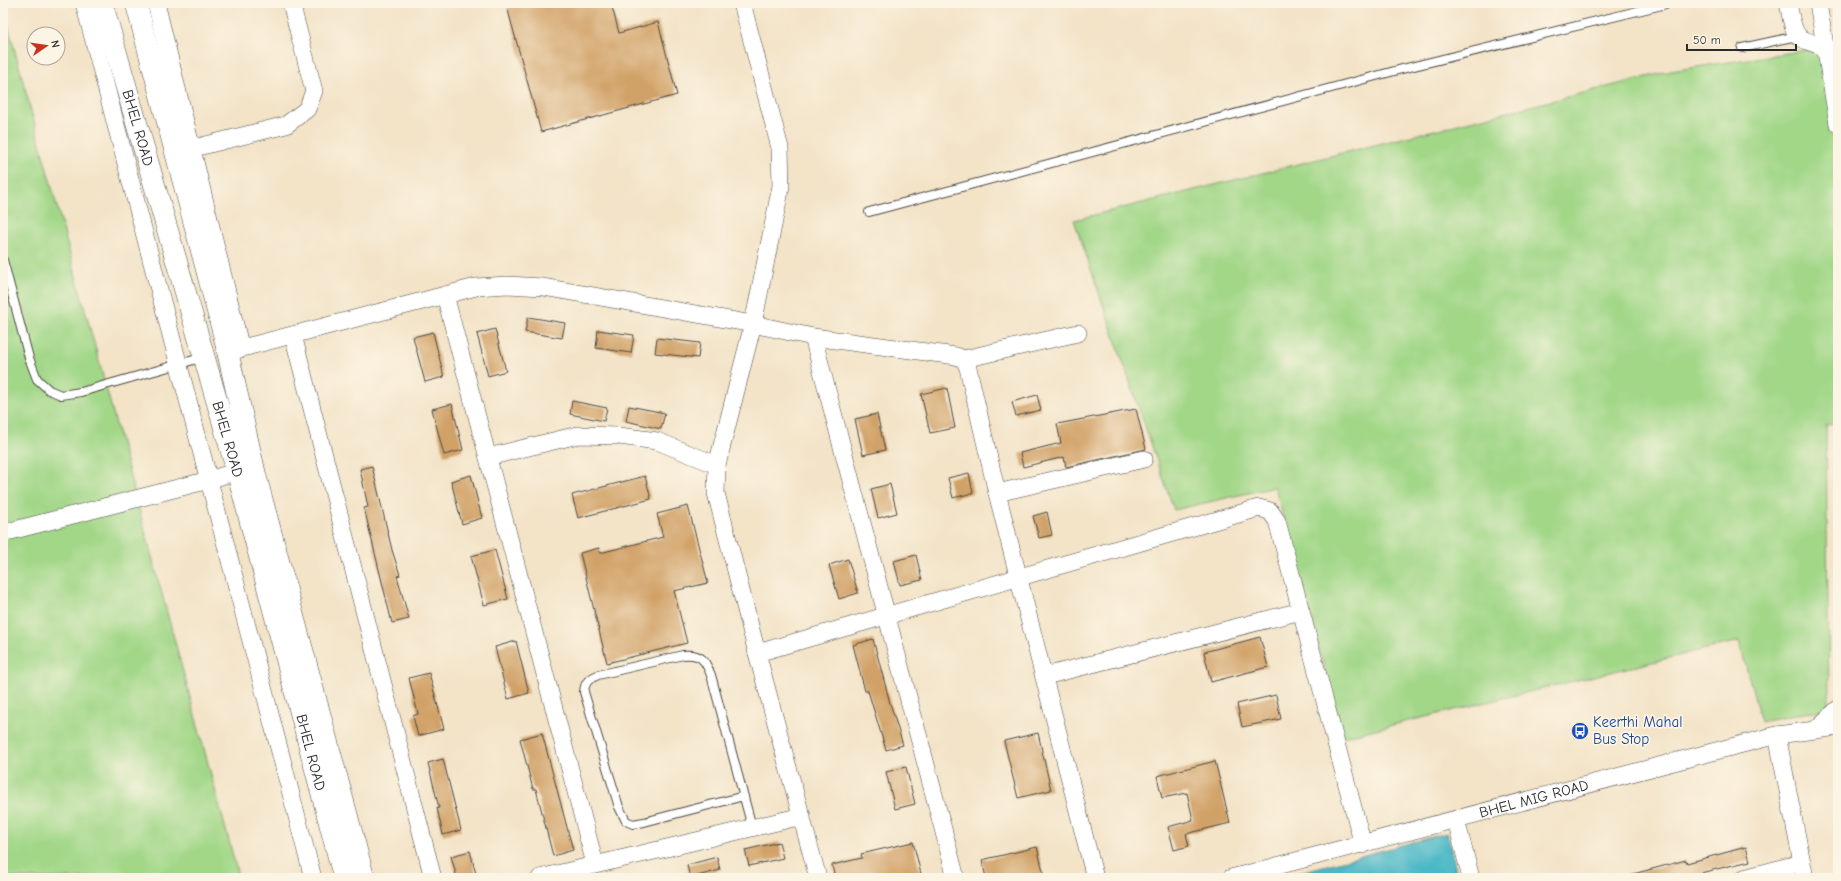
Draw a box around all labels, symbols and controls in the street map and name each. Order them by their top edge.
north arrow [26,26,66,66]
scale bar [1687,26,1796,52]
text: 50 m [1693,33,1721,47]
text: N [48,39,62,49]
street label: BHEL ROAD [119,88,158,168]
street label: BHEL ROAD [208,399,247,479]
street label: BHEL ROAD [292,712,330,793]
place label: Keerthi Mahal Bus Stop [1593,713,1683,748]
bus stop icon: Keerthi Mahal Bus Stop [1570,721,1590,741]
street label: BHEL MIG ROAD [1477,776,1590,822]

